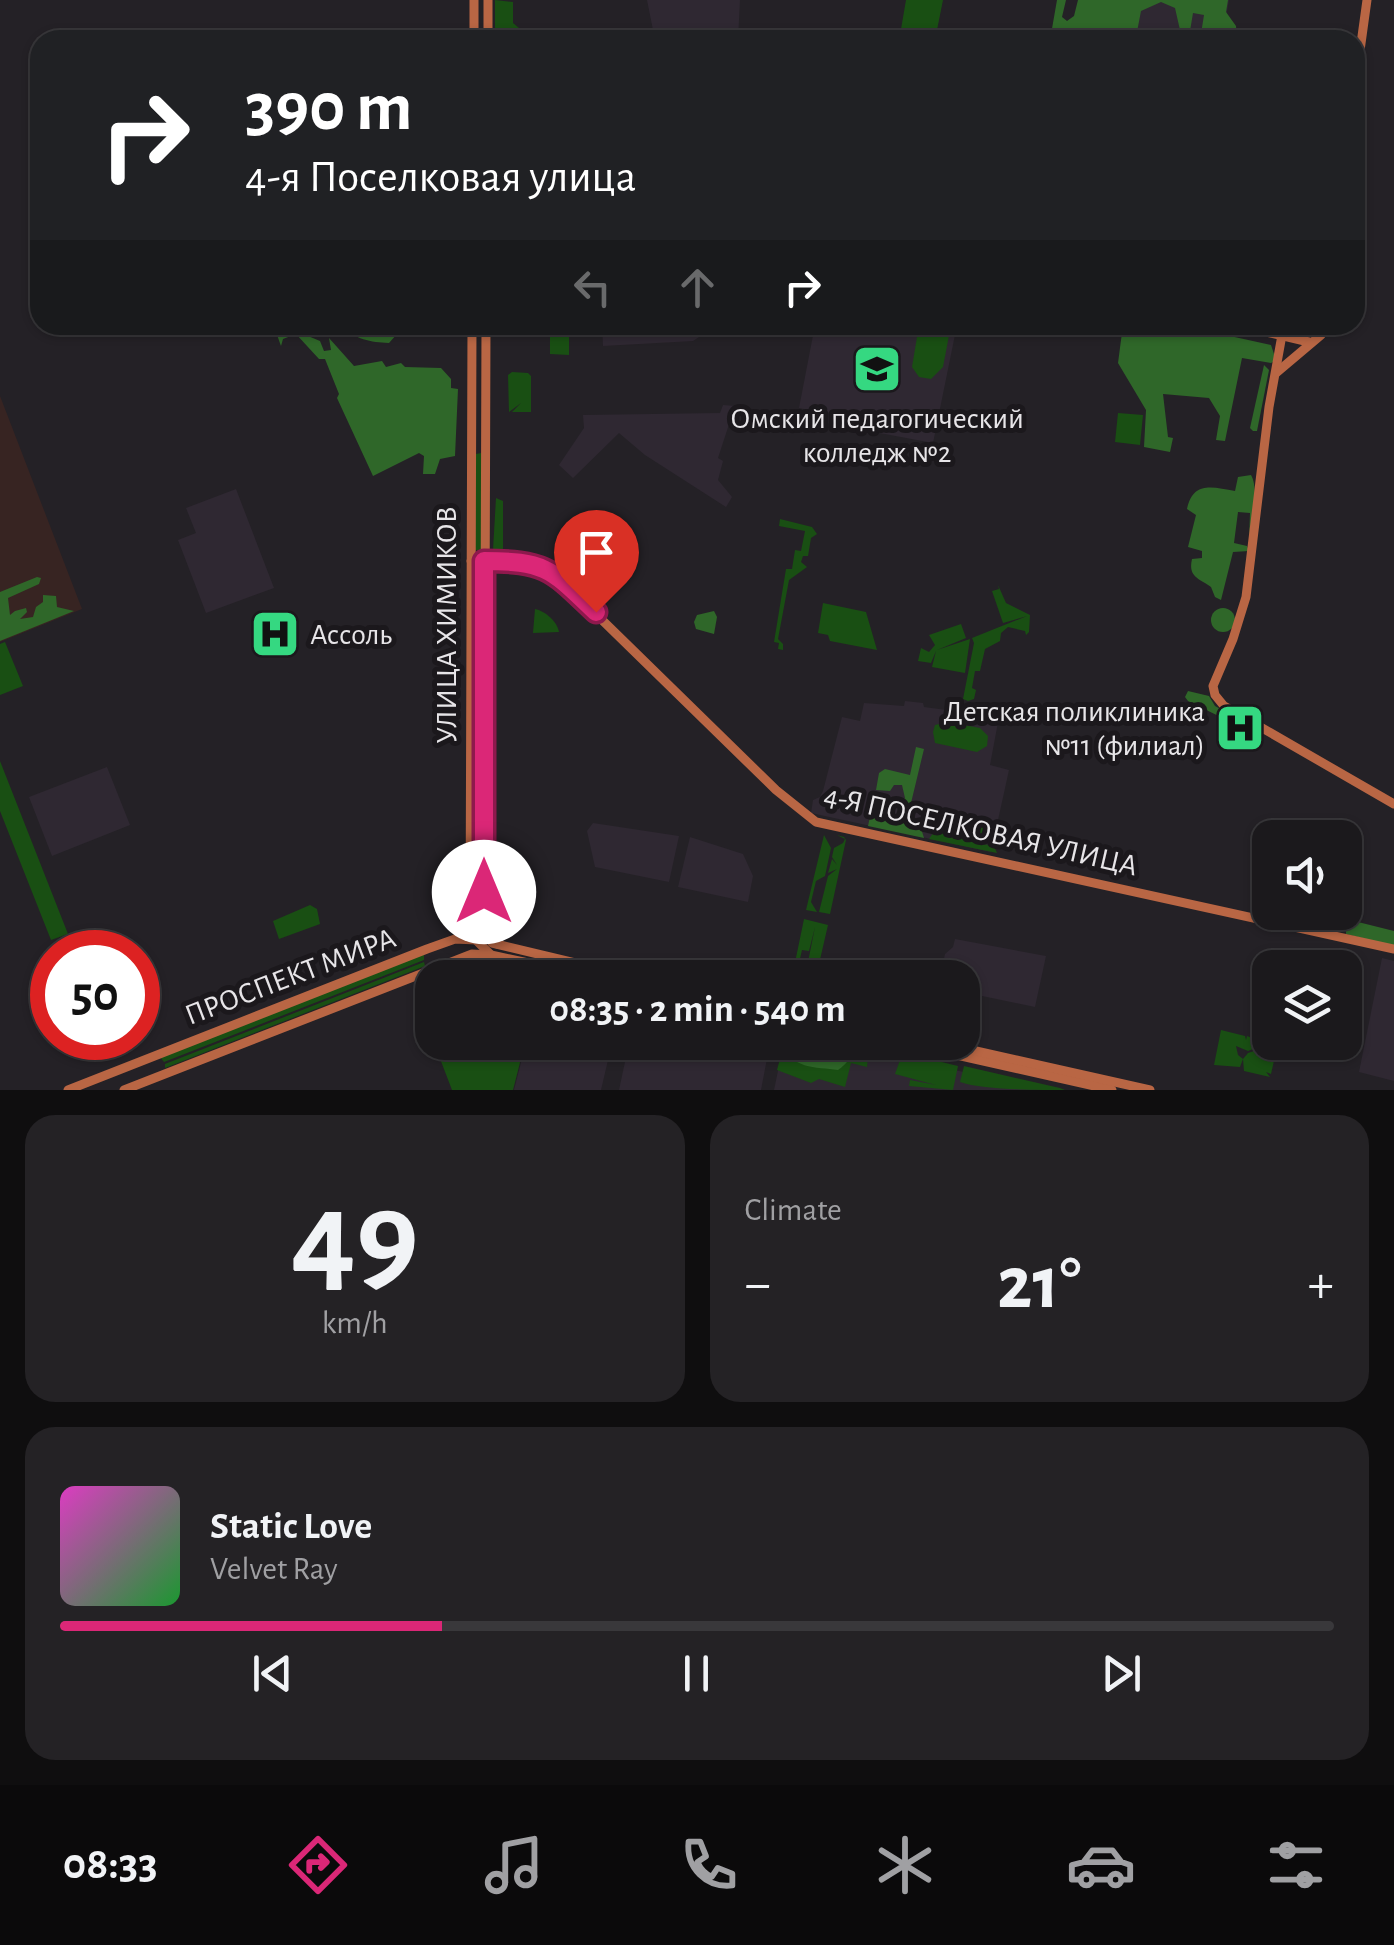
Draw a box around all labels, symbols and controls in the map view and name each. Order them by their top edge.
icon: right [80,70,210,200]
text: 390 m [245,73,413,143]
text: 4-я Поселковая улица [245,155,636,200]
icon: left [565,260,620,315]
icon: ahead [670,260,725,315]
icon: right [775,260,830,315]
school or university icon: Омский педагогический колледж №2 [851,343,903,395]
place label: Омский педагогический колледж №2 [730,404,1024,468]
street label: УЛИЦА ХИМИКОВ [432,506,462,744]
pin [554,510,639,613]
icon: arrive [569,525,624,580]
hospital icon: Ассоль [249,608,301,660]
place label: Ассоль [310,620,392,650]
place label: Детская поликлиника №11 (филиал) [943,697,1205,761]
hospital icon: Детская поликлиника №11 (филиал) [1214,702,1266,754]
street label: 4-Я ПОСЕЛКОВАЯ УЛИЦА [821,780,1140,882]
map controls [1252,820,1362,1060]
button: sound [1252,820,1362,930]
position arrow [432,840,536,944]
street label: ПРОСПЕКТ МИРА [181,923,400,1031]
speed limit sign: 50 [30,930,160,1060]
button: layers [1252,950,1362,1060]
text: 08:35 · 2 min · 540 m [549,991,846,1029]
text: 49 [291,1174,419,1304]
text: Climate [745,1194,842,1226]
text: 21° [997,1247,1081,1322]
text: − [745,1257,771,1312]
text: + [1308,1257,1334,1312]
text: km/h [322,1307,388,1339]
text: Static Love [210,1508,372,1546]
text: Velvet Ray [210,1553,338,1585]
icon: previous [245,1646,300,1701]
icon: pause [669,1646,724,1701]
icon: next [1094,1646,1149,1701]
icon: directions [283,1830,353,1900]
icon: music [479,1830,549,1900]
icon: phone [674,1830,744,1900]
icon: climate [870,1830,940,1900]
icon: car [1066,1830,1136,1900]
icon: filters [1261,1830,1331,1900]
text: 08:33 [63,1842,158,1887]

